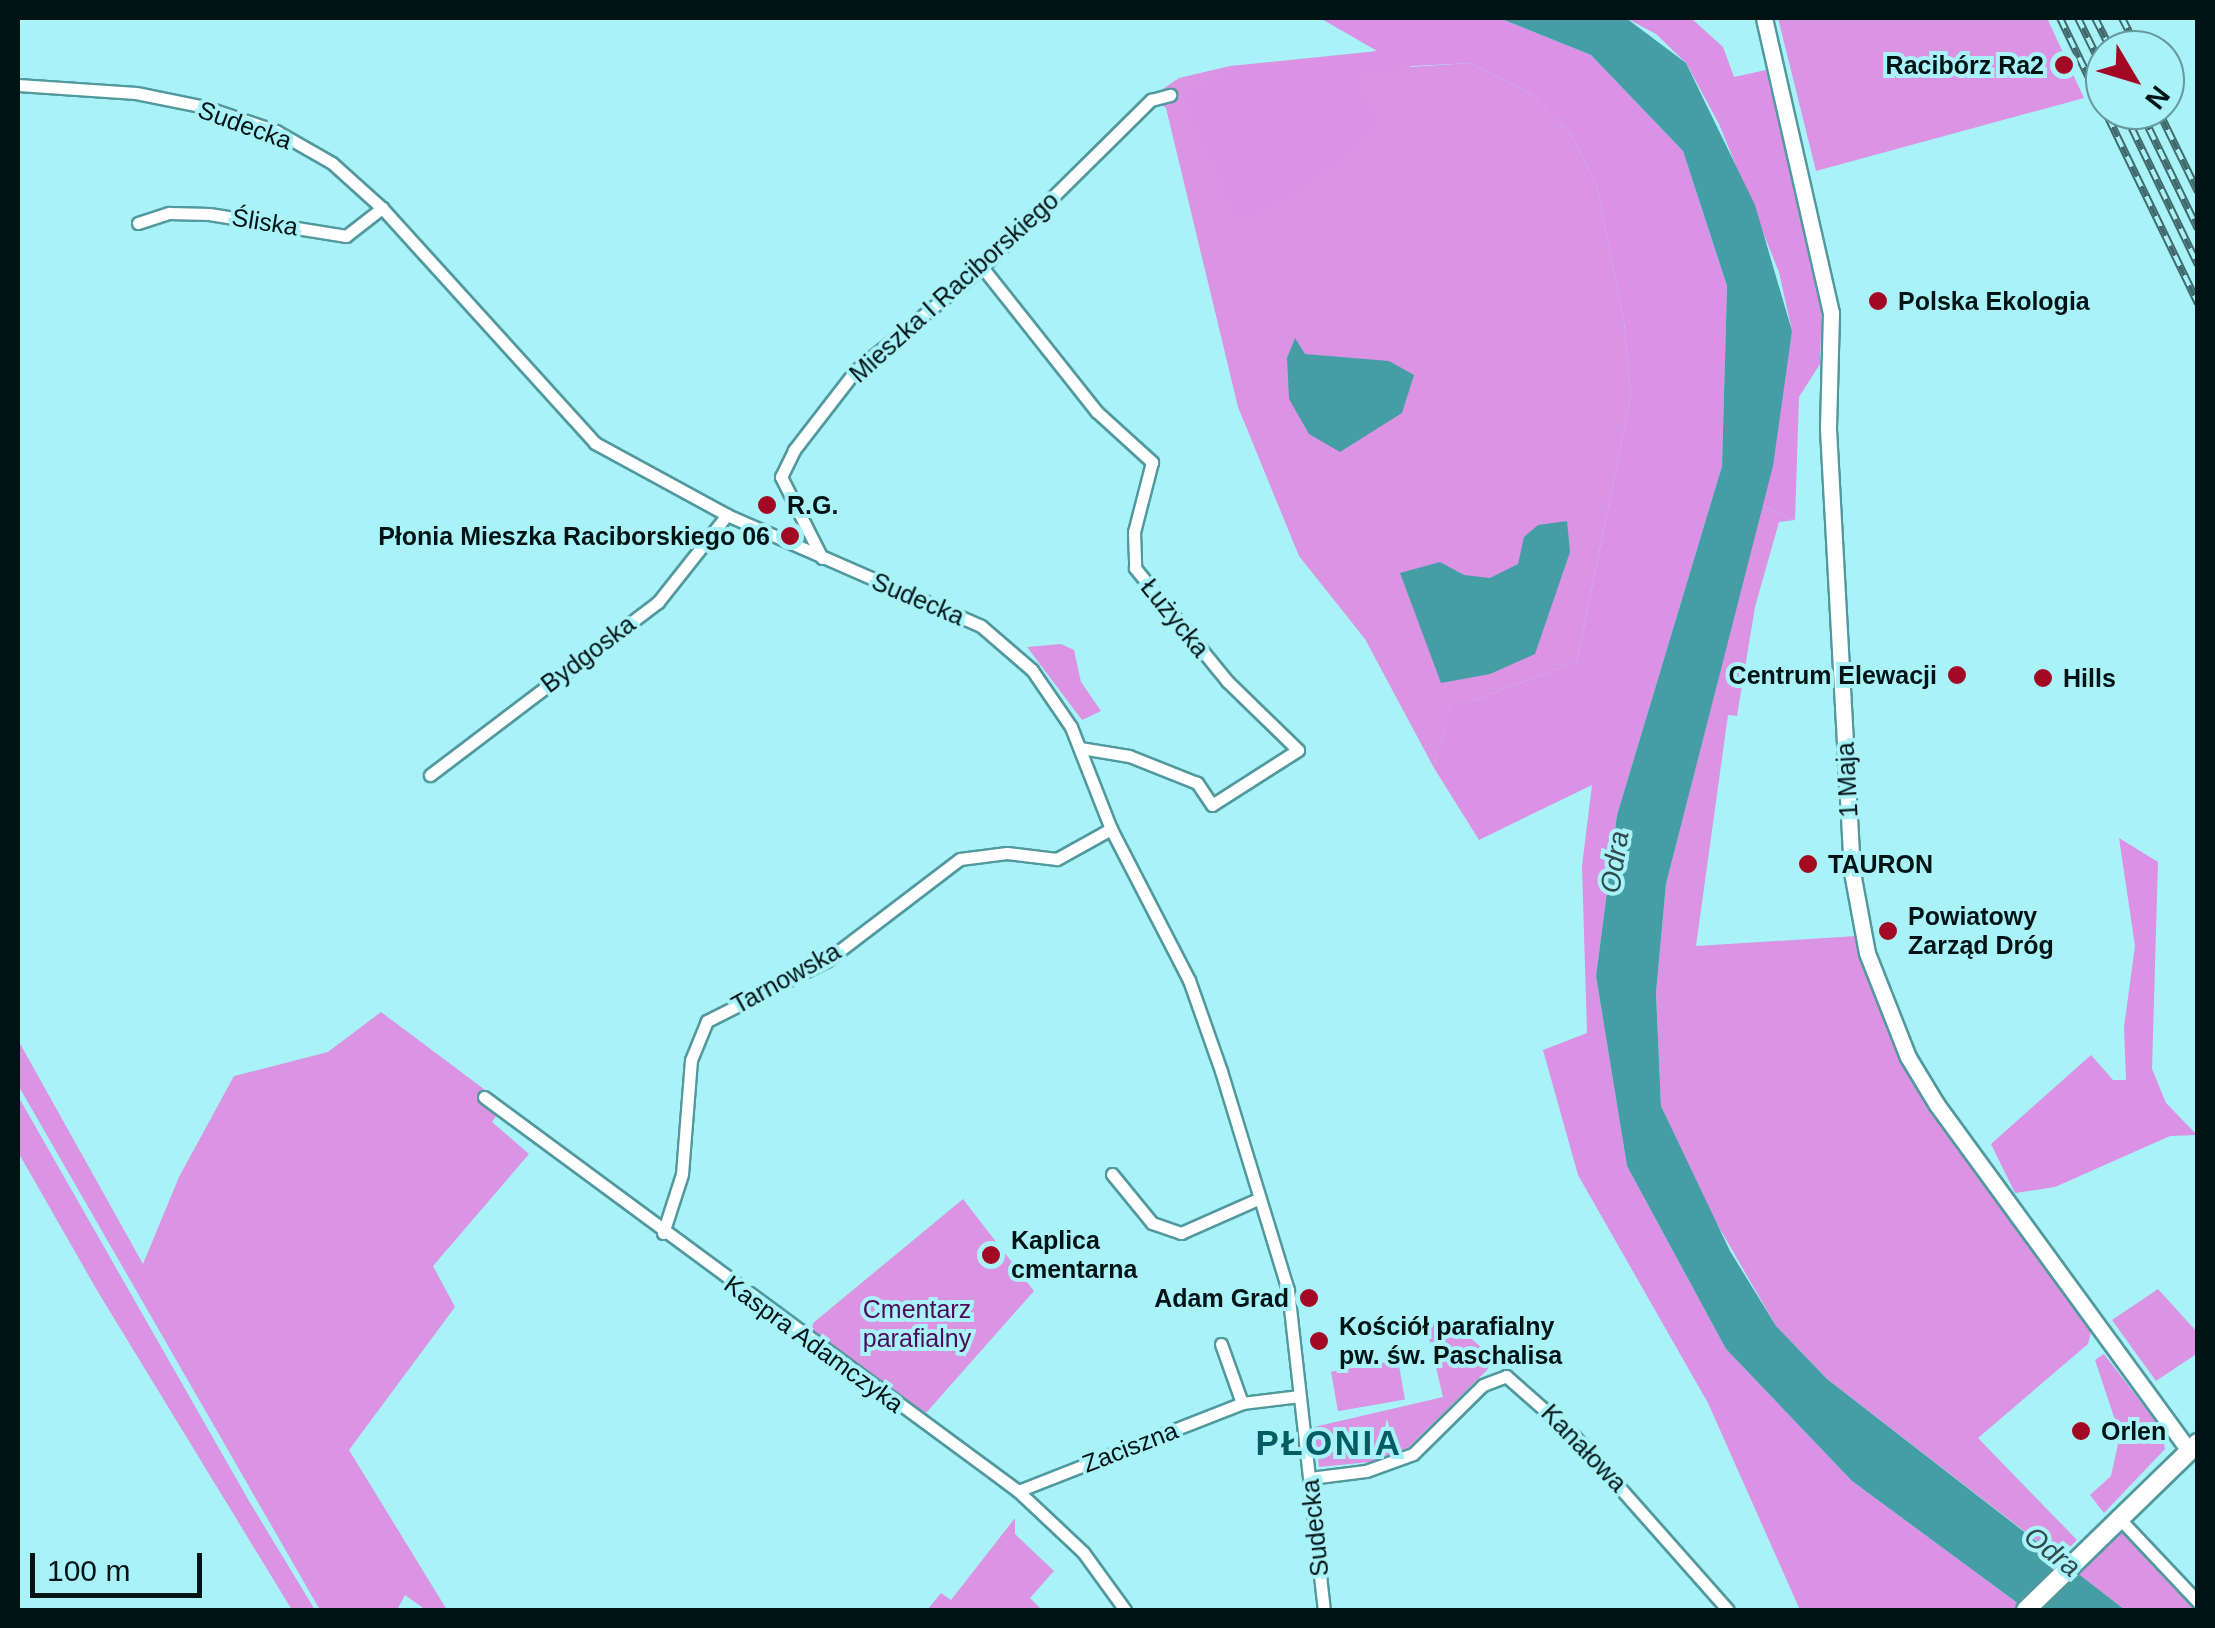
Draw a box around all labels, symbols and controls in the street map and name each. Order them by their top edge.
north arrow [2085,30,2185,130]
place label: Racibórz Ra2 [1886,50,2044,80]
marker: Racibórz Ra2 [2053,54,2075,76]
text: N [2139,80,2176,115]
street label: Sudecka [194,94,296,156]
street label: Mieszka I Raciborskiego [843,185,1065,389]
street label: Śliska [230,202,300,242]
place label: Polska Ekologia [1898,286,2090,316]
marker: Polska Ekologia [1867,290,1889,312]
place label: R.G. [787,490,838,520]
marker: R.G. [756,494,778,516]
place label: Płonia Mieszka Raciborskiego 06 [378,521,770,551]
marker: Płonia Mieszka Raciborskiego 06 [779,525,801,547]
street label: Sudecka [867,566,969,632]
street label: Łużycka [1134,573,1216,663]
street label: Bydgoska [535,609,641,699]
place label: Centrum Elewacji [1729,660,1937,690]
place label: Hills [2063,663,2116,693]
marker: Centrum Elewacji [1946,664,1968,686]
marker: Hills [2032,667,2054,689]
street label: 1 Maja [1830,742,1864,818]
water label: Odra [1594,829,1636,895]
place label: TAURON [1828,849,1933,879]
marker: TAURON [1797,853,1819,875]
place label: Powiatowy Zarząd Dróg [1908,902,2054,961]
marker: Powiatowy Zarząd Dróg [1877,920,1899,942]
street label: Tarnowska [726,936,846,1020]
place label: Kaplica cmentarna [1011,1226,1137,1285]
marker: Kaplica cmentarna [980,1244,1002,1266]
street label: Kaspra Adamczyka [718,1269,910,1419]
place label: Adam Grad [1154,1283,1289,1313]
marker: Adam Grad [1298,1287,1320,1309]
park label: Cmentarz parafialny [863,1295,971,1354]
place label: Kościół parafialny pw. św. Paschalisa [1339,1312,1562,1371]
marker: Kościół parafialny pw. św. Paschalisa [1308,1330,1330,1352]
street label: Kanałowa [1535,1398,1633,1498]
street label: Zaciszna [1078,1415,1182,1479]
place label: Orlen [2101,1416,2166,1446]
marker: Orlen [2070,1420,2092,1442]
district label: PŁONIA [1255,1422,1403,1464]
street label: Sudecka [1295,1478,1335,1578]
water label: Odra [2017,1520,2087,1584]
scale bar [35,1533,208,1595]
text: 100 m [47,1554,130,1587]

